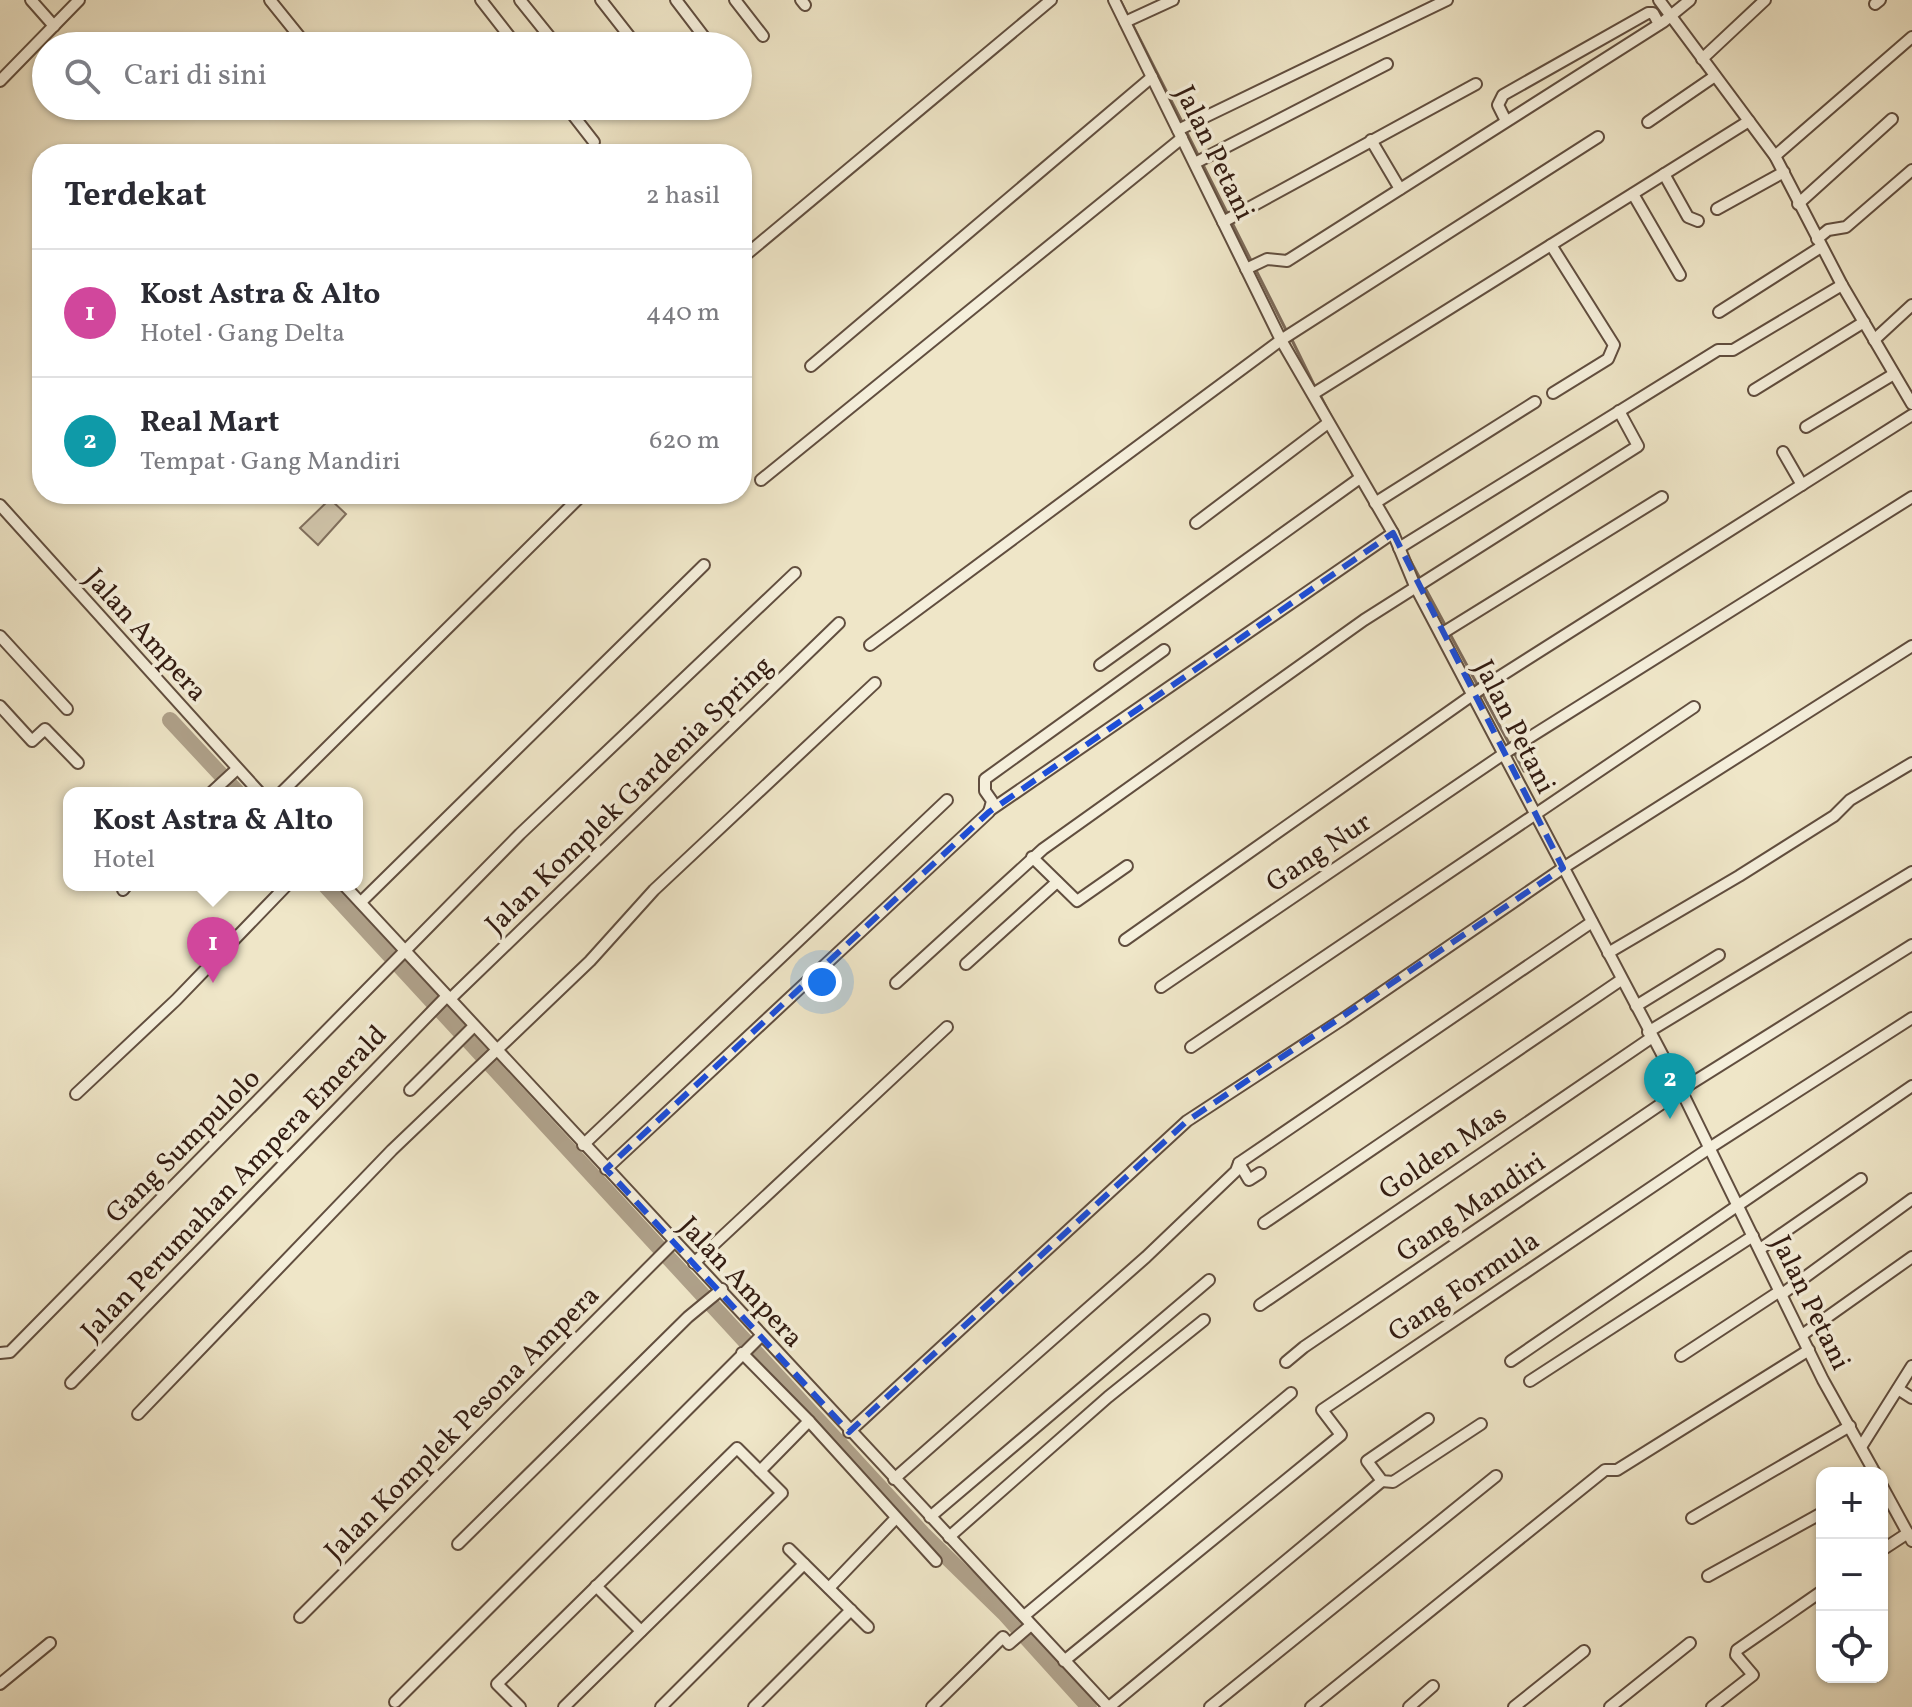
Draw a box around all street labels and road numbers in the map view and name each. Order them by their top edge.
street label: Jalan Petani [1164,79,1263,227]
street label: Jalan Ampera [75,560,216,711]
street label: Jalan Komplek Gardenia Spring [477,648,782,944]
street label: Jalan Petani [1463,653,1564,801]
street label: Gang Nur [1259,803,1380,903]
street label: Jalan Perumahan Ampera Emerald [73,1017,397,1350]
street label: Gang Sumpulolo [97,1060,270,1233]
street label: Golden Mas [1372,1096,1515,1210]
street label: Gang Mandiri [1389,1144,1554,1272]
street label: Jalan Ampera [669,1208,811,1357]
street label: Gang Formula [1381,1222,1548,1352]
street label: Jalan Petani [1760,1229,1859,1377]
street label: Jalan Komplek Pesona Ampera [316,1277,609,1570]

